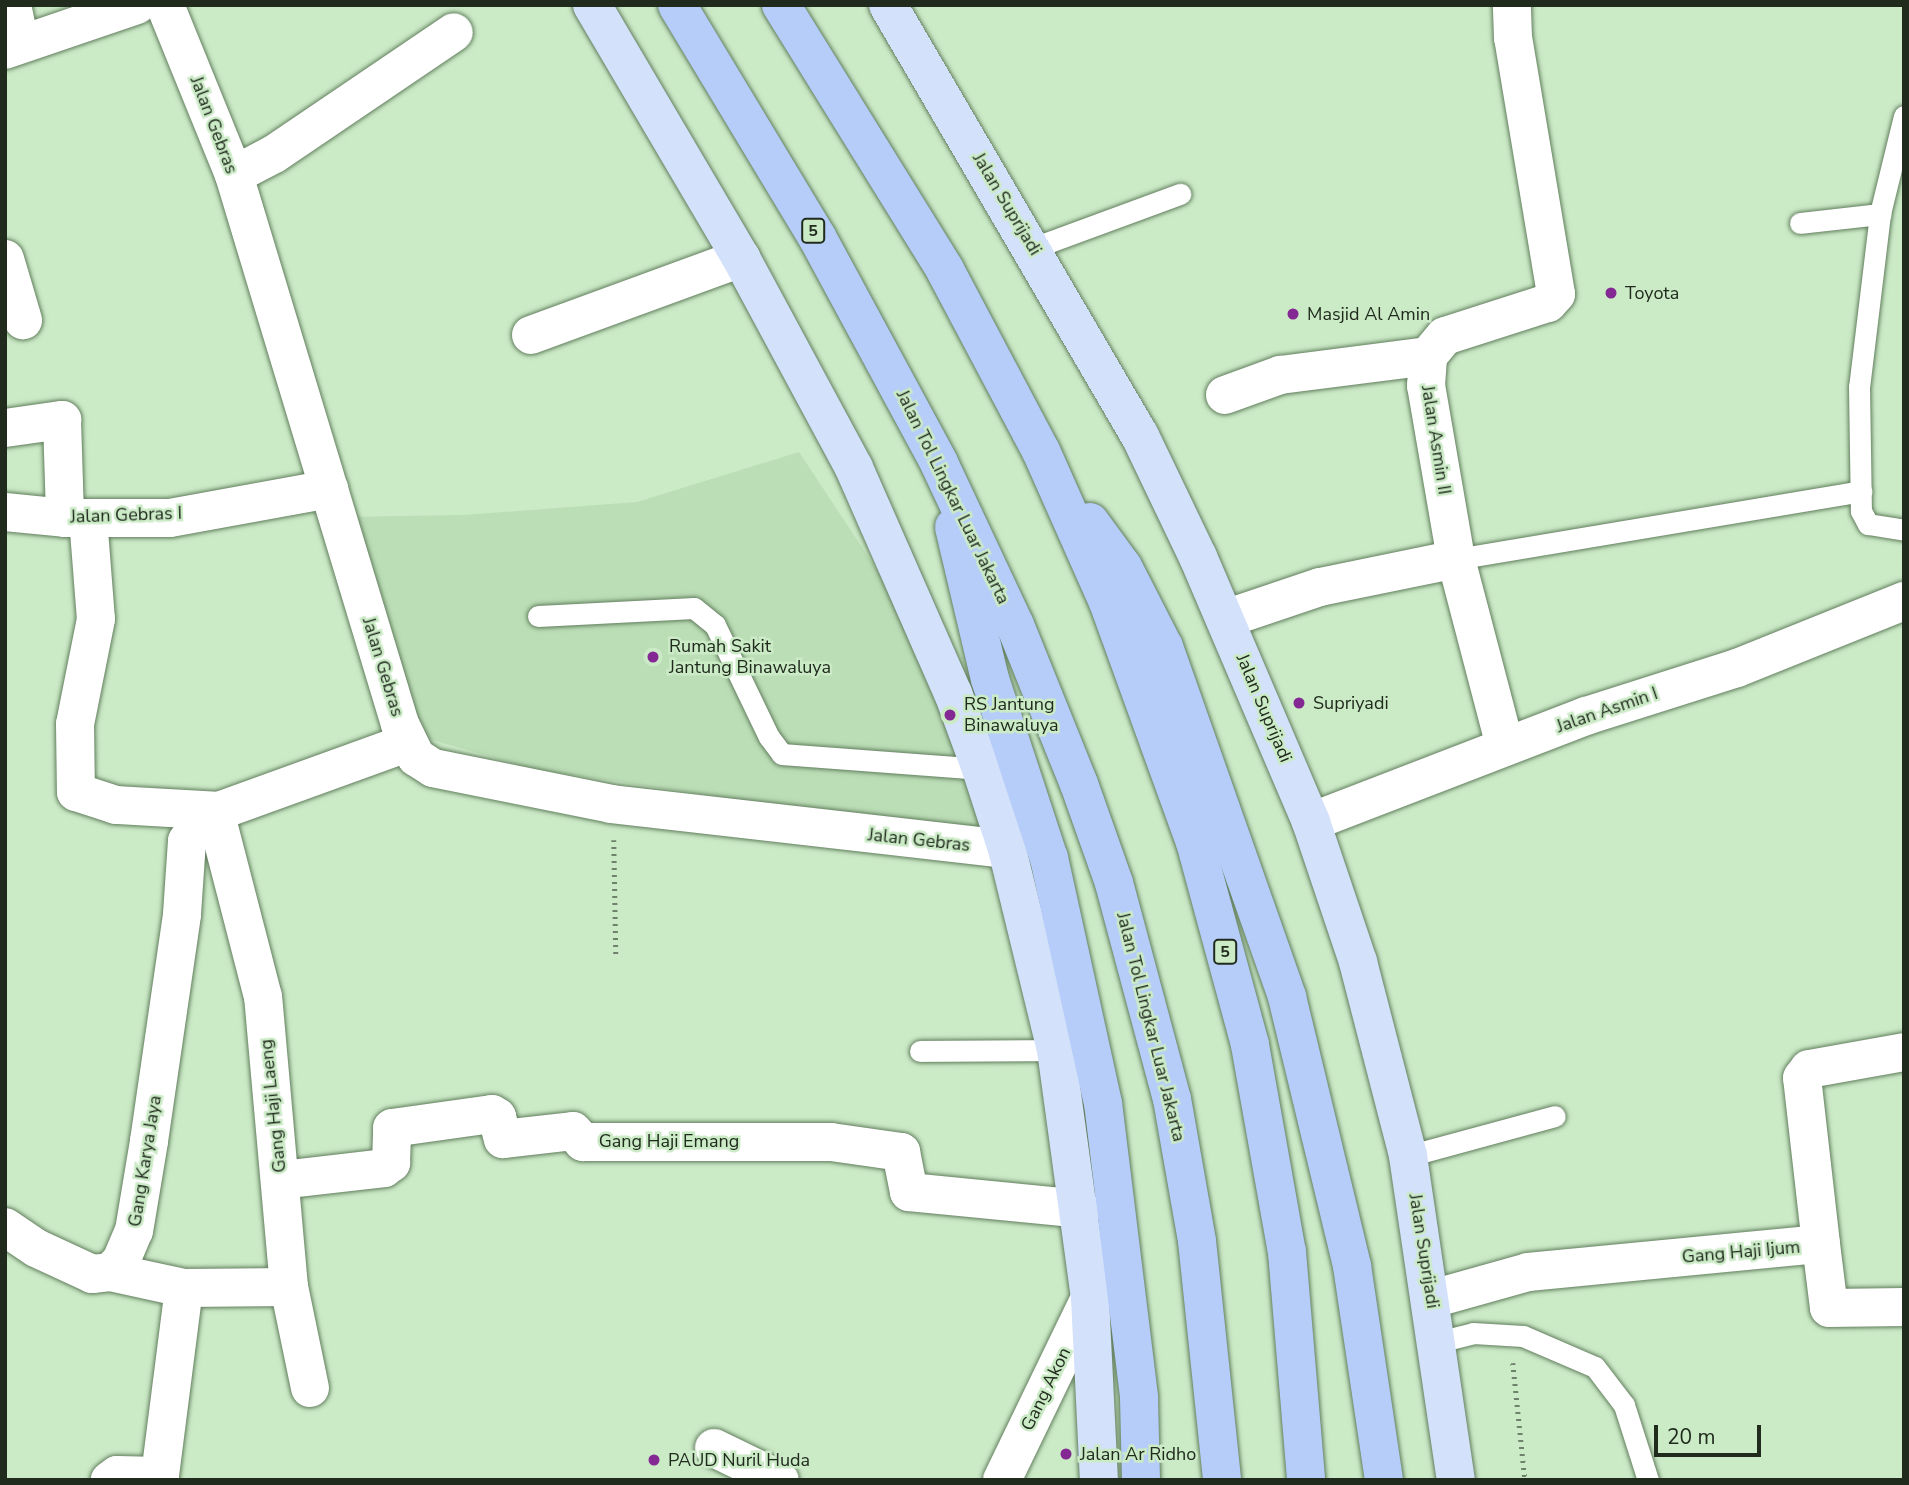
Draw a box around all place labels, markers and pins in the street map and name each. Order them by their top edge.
place label: Toyota [1625,282,1679,304]
marker: Toyota [1603,285,1619,301]
place label: Masjid Al Amin [1307,303,1430,325]
marker: Masjid Al Amin [1285,306,1301,322]
place label: Rumah Sakit Jantung Binawaluya [669,636,831,678]
marker: Rumah Sakit Jantung Binawaluya [643,647,663,667]
place label: Supriyadi [1313,692,1389,714]
place label: RS Jantung Binawaluya [964,694,1059,736]
marker: Supriyadi [1291,695,1307,711]
marker: RS Jantung Binawaluya [942,707,958,723]
place label: Jalan Ar Ridho [1080,1443,1196,1465]
marker: Jalan Ar Ridho [1058,1446,1074,1462]
place label: PAUD Nuril Huda [668,1449,810,1471]
marker: PAUD Nuril Huda [646,1452,662,1468]

